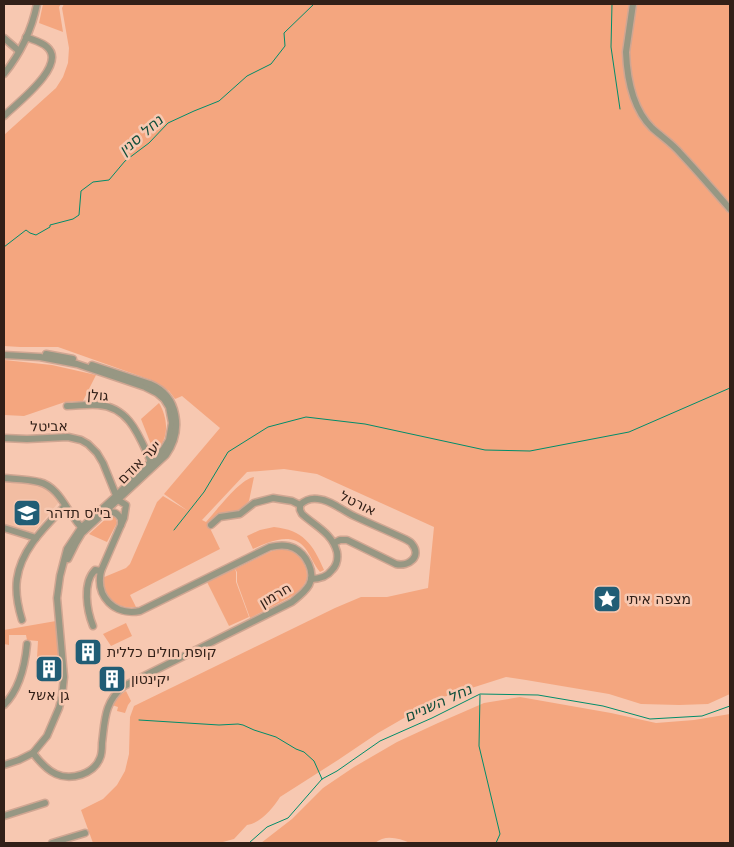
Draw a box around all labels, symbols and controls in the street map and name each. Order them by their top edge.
water label: נחל סנין [115,111,167,159]
street label: גולן [87,386,109,404]
street label: אביטל [30,418,68,434]
street label: יער אודם [114,437,164,487]
street label: אורטל [337,487,379,519]
school or university icon: בי"ס תדהר [12,498,42,528]
place label: בי"ס תדהר [46,505,111,521]
street label: חרמון [256,580,294,610]
place icon: מצפה איתי [592,584,622,614]
place label: מצפה איתי [626,591,691,607]
building icon: קופת חולים כללית [73,637,103,667]
place label: קופת חולים כללית [107,644,217,660]
building icon: גן אשל [34,654,64,684]
building icon: יקינטון [97,664,127,694]
place label: יקינטון [131,671,170,687]
water label: נחל השניים [401,680,475,726]
place label: גן אשל [28,687,70,703]

